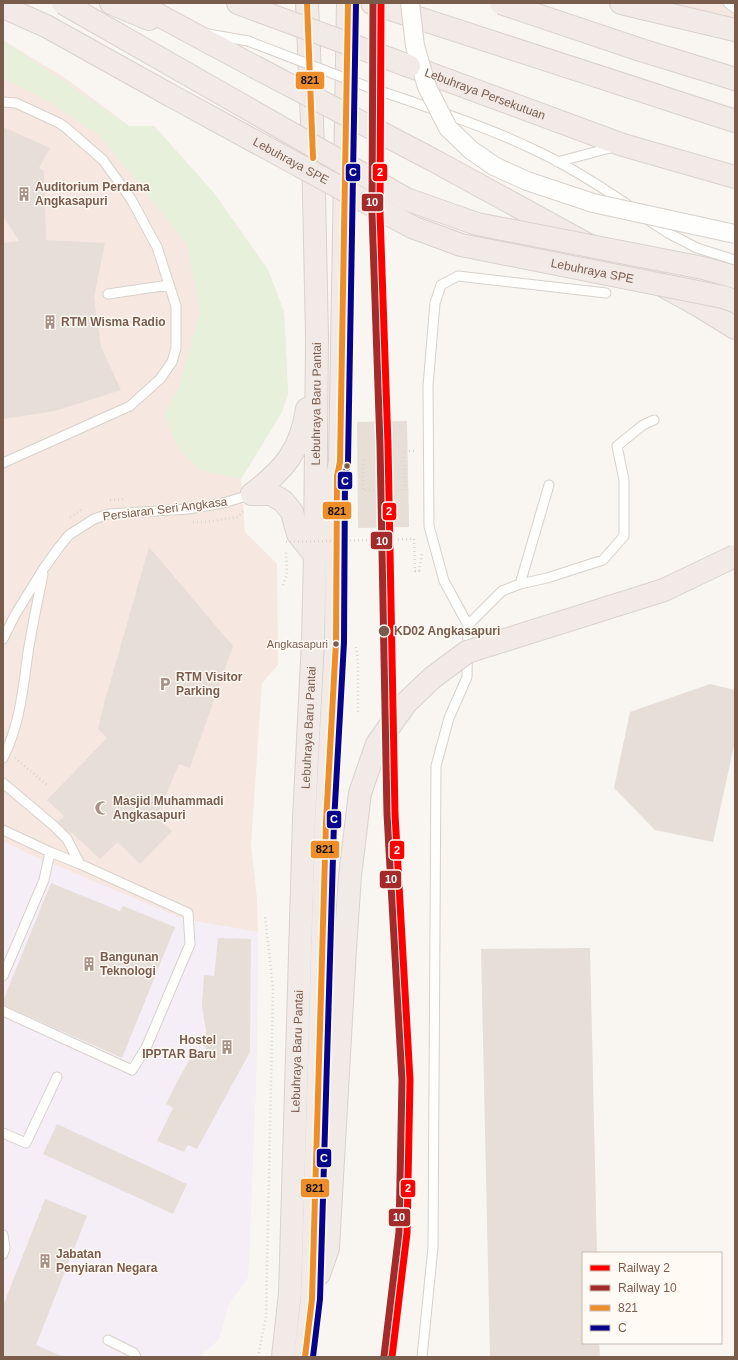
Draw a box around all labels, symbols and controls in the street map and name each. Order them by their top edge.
street label: Lebuhraya Persekutuan [423,65,547,123]
line badge: 821 [295,71,325,90]
text: 821 [301,74,319,86]
street label: Lebuhraya SPE [251,135,331,187]
line badge: C [345,163,361,182]
line badge: 2 [372,163,388,182]
text: C [349,166,357,178]
text: 2 [377,166,383,178]
place label: Auditorium Perdana Angkasapuri [35,180,150,208]
building icon: Auditorium Perdana Angkasapuri [16,186,32,202]
line badge: 10 [361,193,384,212]
text: 10 [366,196,378,208]
street label: Lebuhraya SPE [550,256,635,286]
building icon: RTM Wisma Radio [42,314,58,330]
place label: RTM Wisma Radio [61,315,166,329]
street label: Lebuhraya Baru Pantai [309,342,324,465]
unlabelled marker [342,461,352,471]
line badge: C [337,471,353,490]
text: C [341,475,349,487]
street label: Persiaran Seri Angkasa [102,494,228,524]
line badge: 821 [322,501,352,520]
line badge: 2 [382,502,397,521]
text: 821 [328,505,346,517]
text: 2 [386,505,392,517]
line badge: 10 [370,531,393,550]
text: 10 [376,535,388,547]
marker: KD02 Angkasapuri [377,624,391,638]
place label: KD02 Angkasapuri [394,624,500,638]
place label: Angkasapuri [267,638,328,650]
marker: Angkasapuri [331,639,341,649]
street label: Lebuhraya Baru Pantai [299,666,319,789]
place label: RTM Visitor Parking [176,670,243,698]
parking icon: RTM Visitor Parking [157,676,173,692]
place label: Masjid Muhammadi Angkasapuri [113,794,224,822]
mosque icon: Masjid Muhammadi Angkasapuri [94,800,110,816]
line badge: C [326,810,342,829]
text: C [330,813,338,825]
line badge: 821 [310,840,340,859]
line badge: 2 [389,840,405,860]
text: 821 [316,843,334,855]
text: 2 [394,844,400,856]
line badge: 10 [379,870,402,889]
text: 10 [385,873,397,885]
place label: Bangunan Teknologi [100,950,159,978]
building icon: Bangunan Teknologi [81,956,97,972]
street label: Lebuhraya Baru Pantai [288,990,306,1113]
place label: Hostel IPPTAR Baru [142,1033,216,1061]
building icon: Hostel IPPTAR Baru [219,1039,235,1055]
line badge: C [316,1148,332,1168]
text: C [320,1152,328,1164]
line badge: 821 [300,1178,330,1198]
line badge: 2 [400,1179,416,1198]
text: 821 [306,1182,324,1194]
text: 2 [405,1182,411,1194]
line badge: 10 [388,1208,411,1227]
text: 10 [393,1211,405,1223]
place label: Jabatan Penyiaran Negara [56,1247,158,1275]
legend [582,1252,722,1344]
building icon: Jabatan Penyiaran Negara [37,1253,53,1269]
text: Railway 2 [618,1261,670,1275]
text: Railway 10 [618,1281,677,1295]
text: 821 [618,1301,638,1315]
text: C [618,1321,627,1335]

